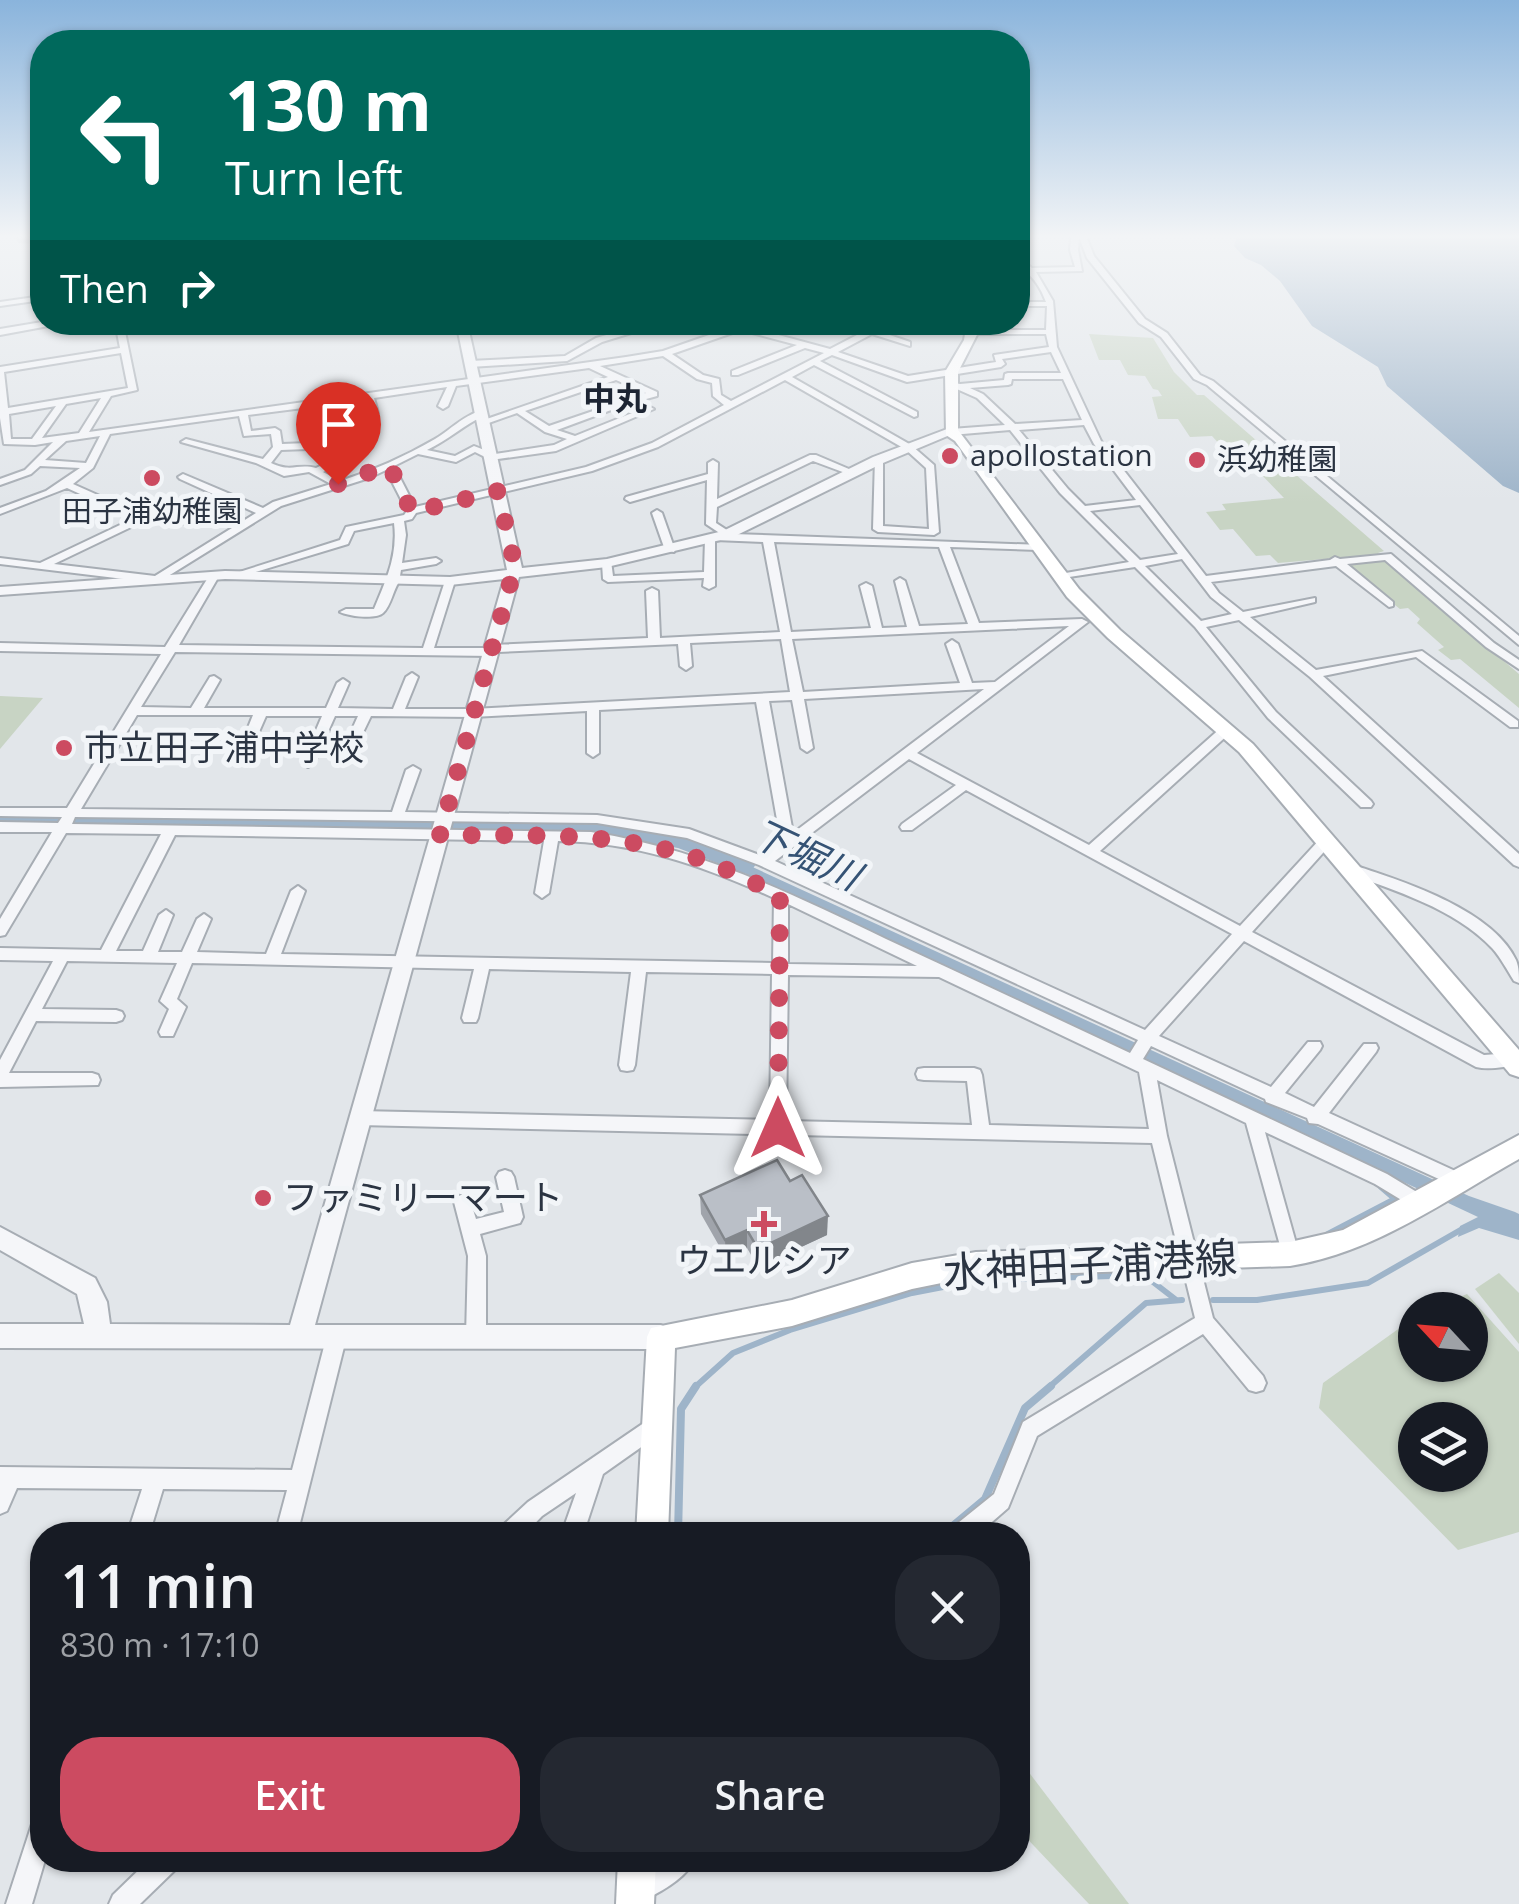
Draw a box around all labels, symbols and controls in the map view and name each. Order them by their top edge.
text: 130 m [225,56,432,152]
icon: left [60,70,190,200]
text: Turn left [225,147,403,208]
icon: right [169,260,224,315]
text: Then [60,262,149,314]
district label: 中丸 [583,376,647,419]
pin [296,382,381,485]
icon: arrive [311,397,366,452]
place label: apollostation [970,434,1153,475]
place label: 浜幼稚園 [1217,438,1337,479]
marker: apollostation [939,445,961,467]
marker: 浜幼稚園 [1186,449,1208,471]
marker: 田子浦幼稚園 [141,467,163,489]
place label: 田子浦幼稚園 [62,490,242,531]
place label: 市立田子浦中学校 [84,723,364,770]
marker: 市立田子浦中学校 [53,737,75,759]
water label: 下堀川 [744,806,873,903]
position arrow [726,1076,830,1180]
place label: ファミリーマート [283,1173,563,1220]
marker: ファミリーマート [252,1187,274,1209]
marker: ウエルシア [753,1213,775,1235]
street label: 水神田子浦港線 [942,1227,1238,1300]
place label: ウエルシア [676,1236,852,1283]
north arrow [1398,1292,1488,1382]
map controls [1398,1292,1488,1492]
button: layers [1398,1402,1488,1492]
text: 11 min [60,1544,256,1626]
button: close [895,1555,1000,1660]
text: 830 m · 17:10 [60,1623,259,1666]
button: Exit [60,1737,520,1852]
button: Share [540,1737,1000,1852]

